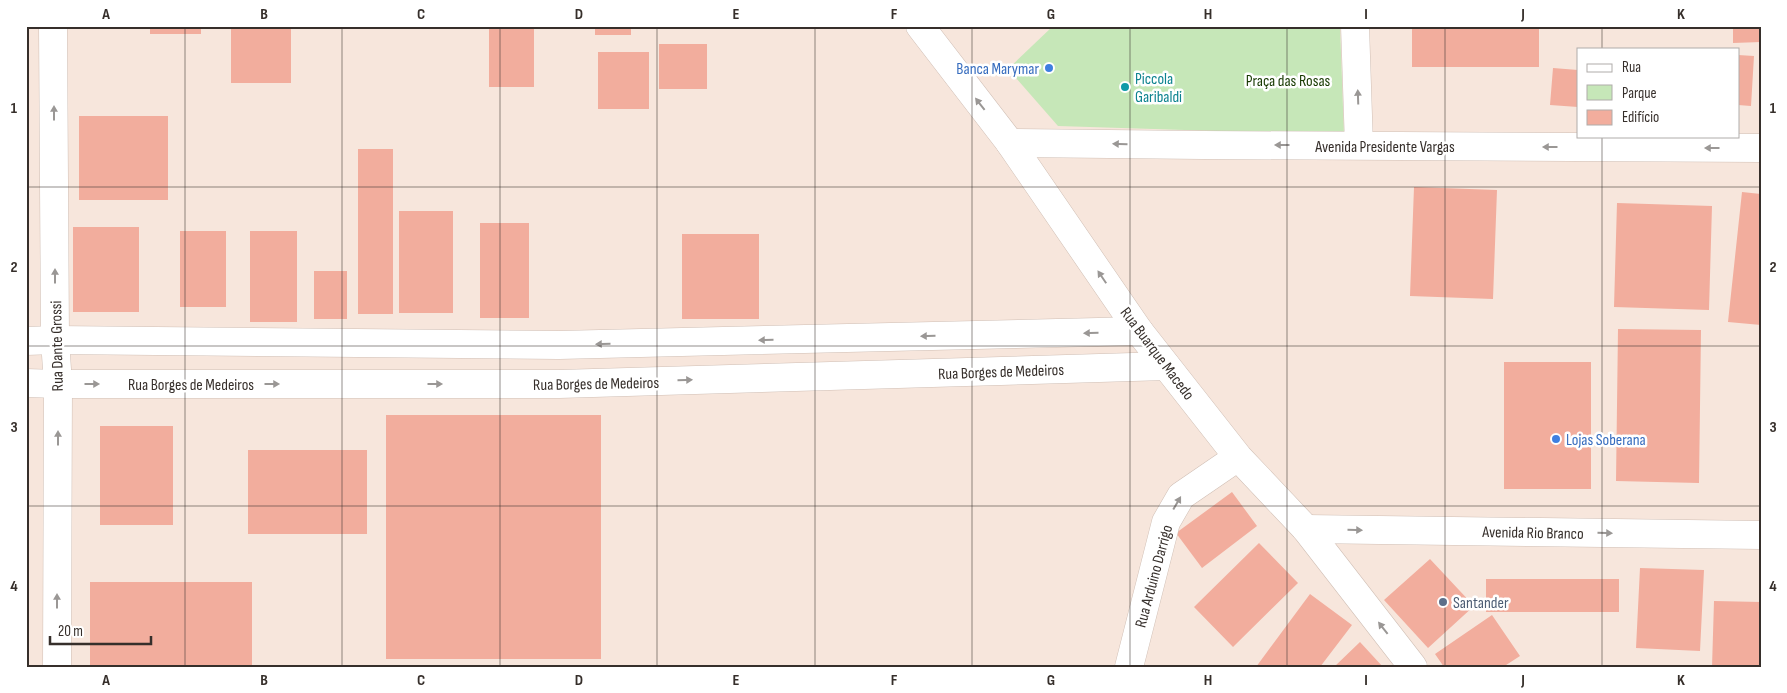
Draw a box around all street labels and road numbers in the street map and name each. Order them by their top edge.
street label: Avenida Presidente Vargas [1314,138,1455,157]
street label: Rua Dante Grossi [47,300,68,391]
street label: Rua Buarque Macedo [1116,304,1198,404]
street label: Rua Borges de Medeiros [938,361,1065,384]
street label: Rua Borges de Medeiros [533,374,659,395]
street label: Rua Borges de Medeiros [128,376,254,395]
street label: Rua Arduino Darrigo [1132,523,1177,630]
street label: Avenida Rio Branco [1481,523,1584,544]

